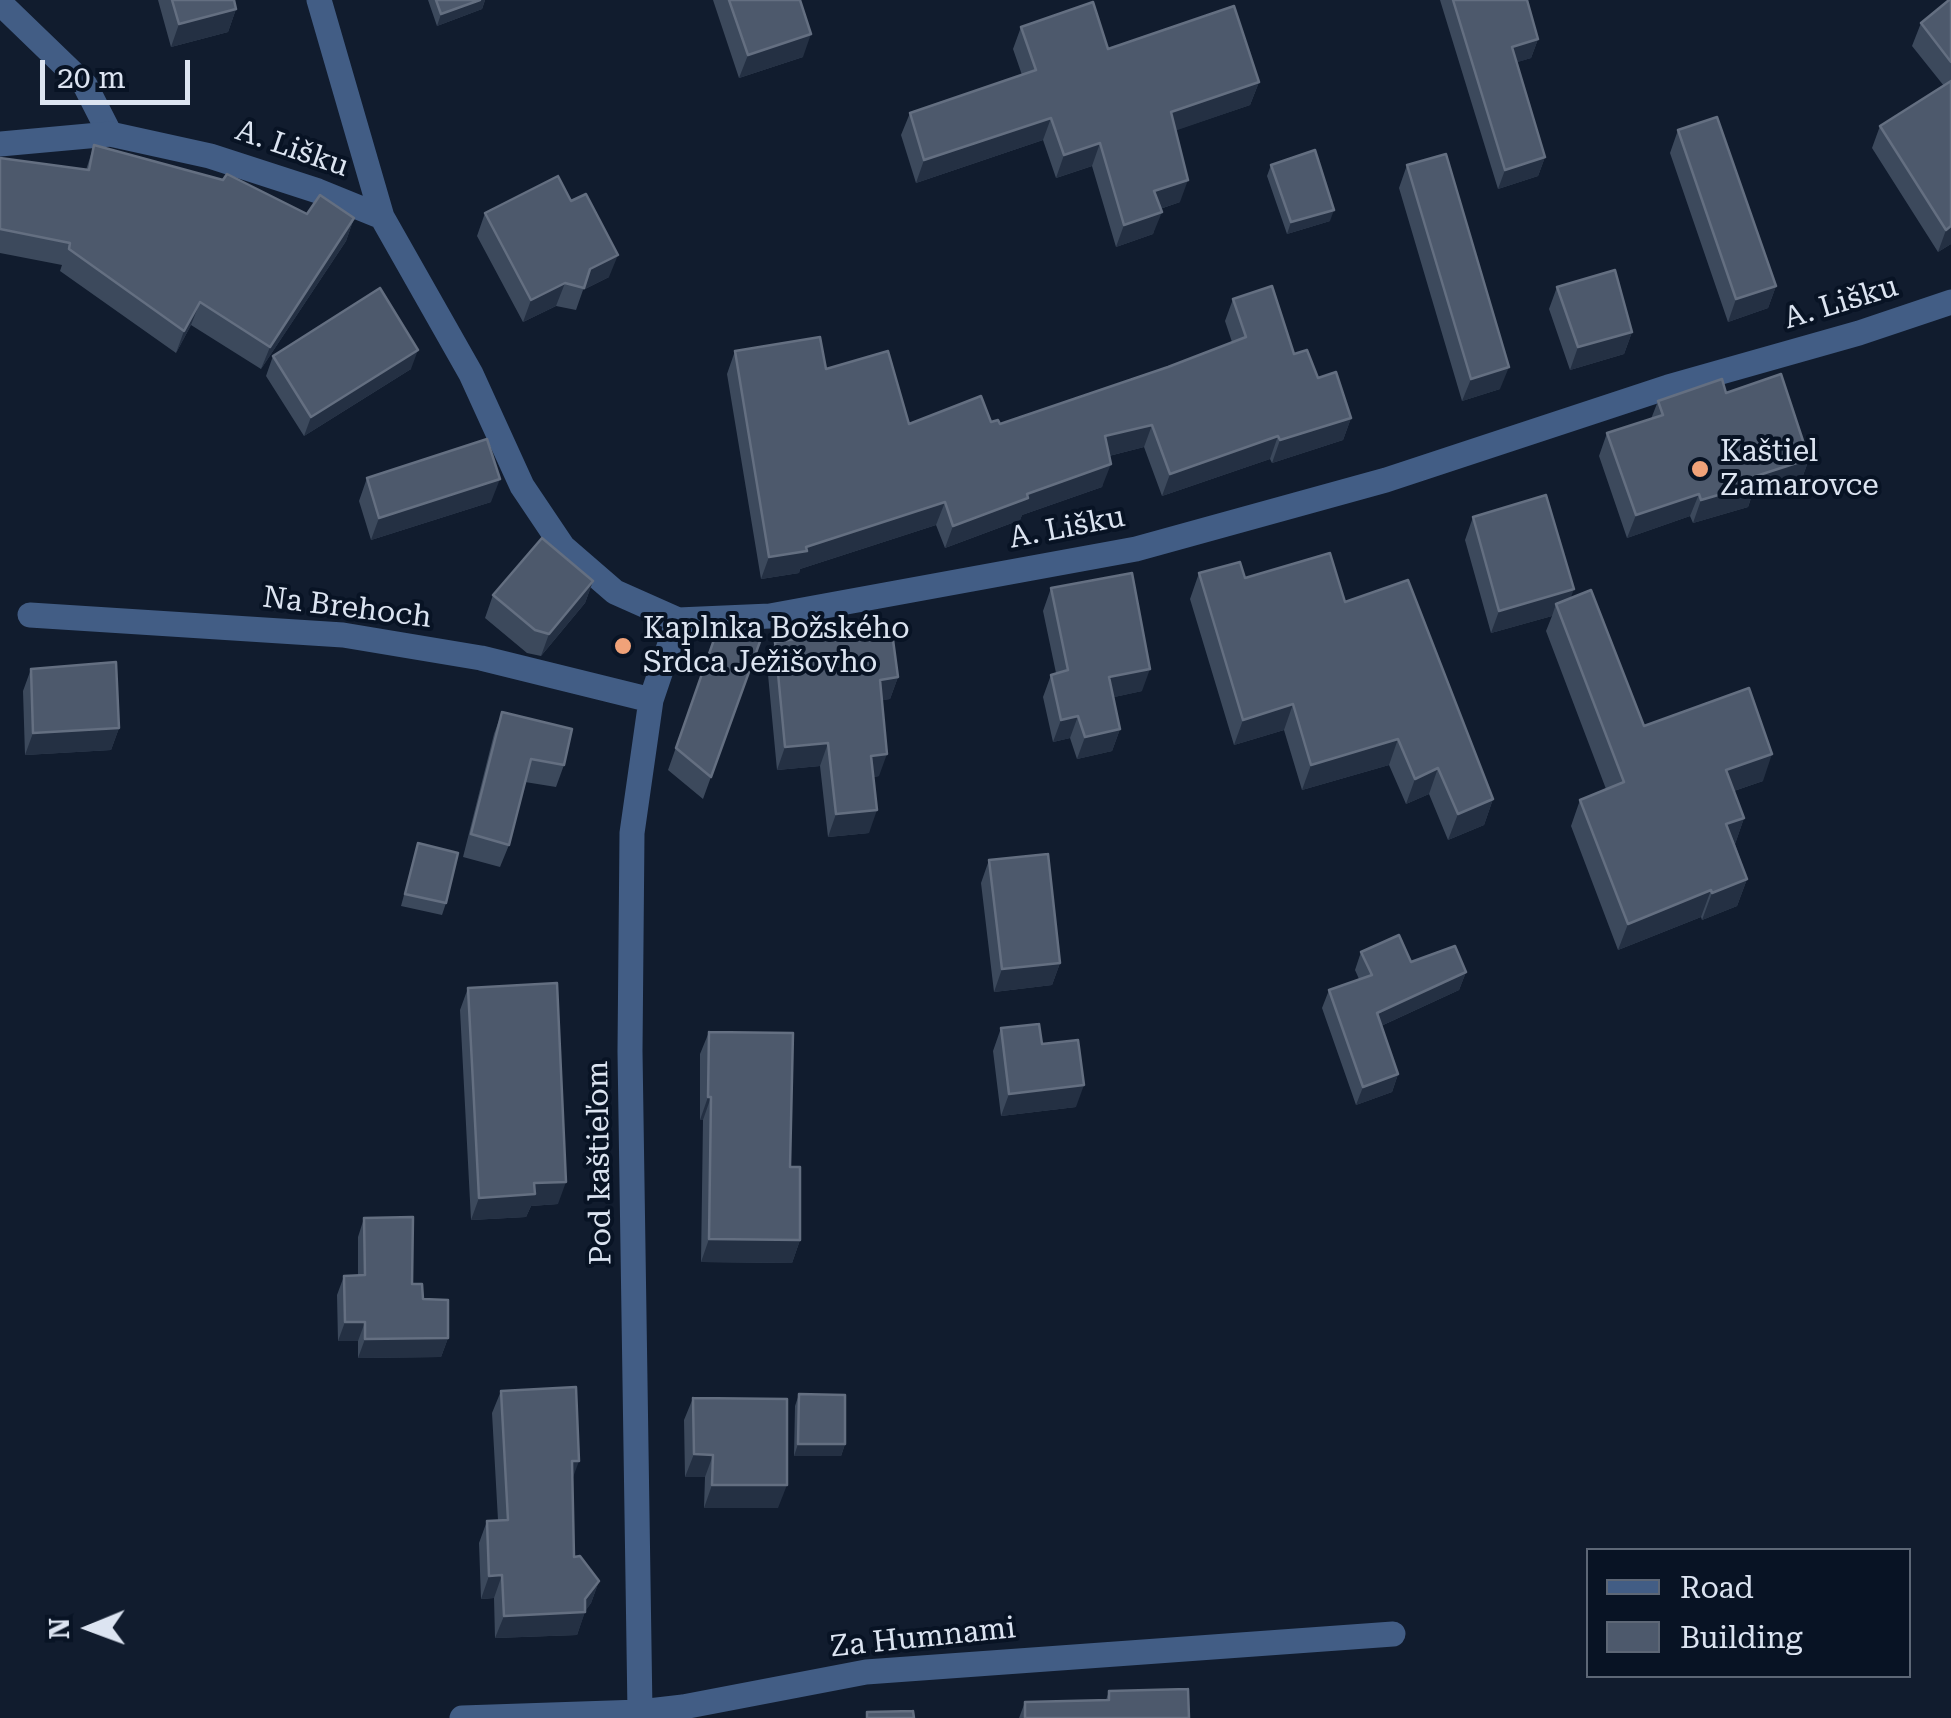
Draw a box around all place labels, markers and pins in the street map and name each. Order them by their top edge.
place label: Kaštiel Zamarovce [1720,434,1879,504]
marker: Kaštiel Zamarovce [1689,458,1711,480]
place label: Kaplnka Božského Srdca Ježišovho [643,611,910,682]
marker: Kaplnka Božského Srdca Ježišovho [612,635,634,657]

